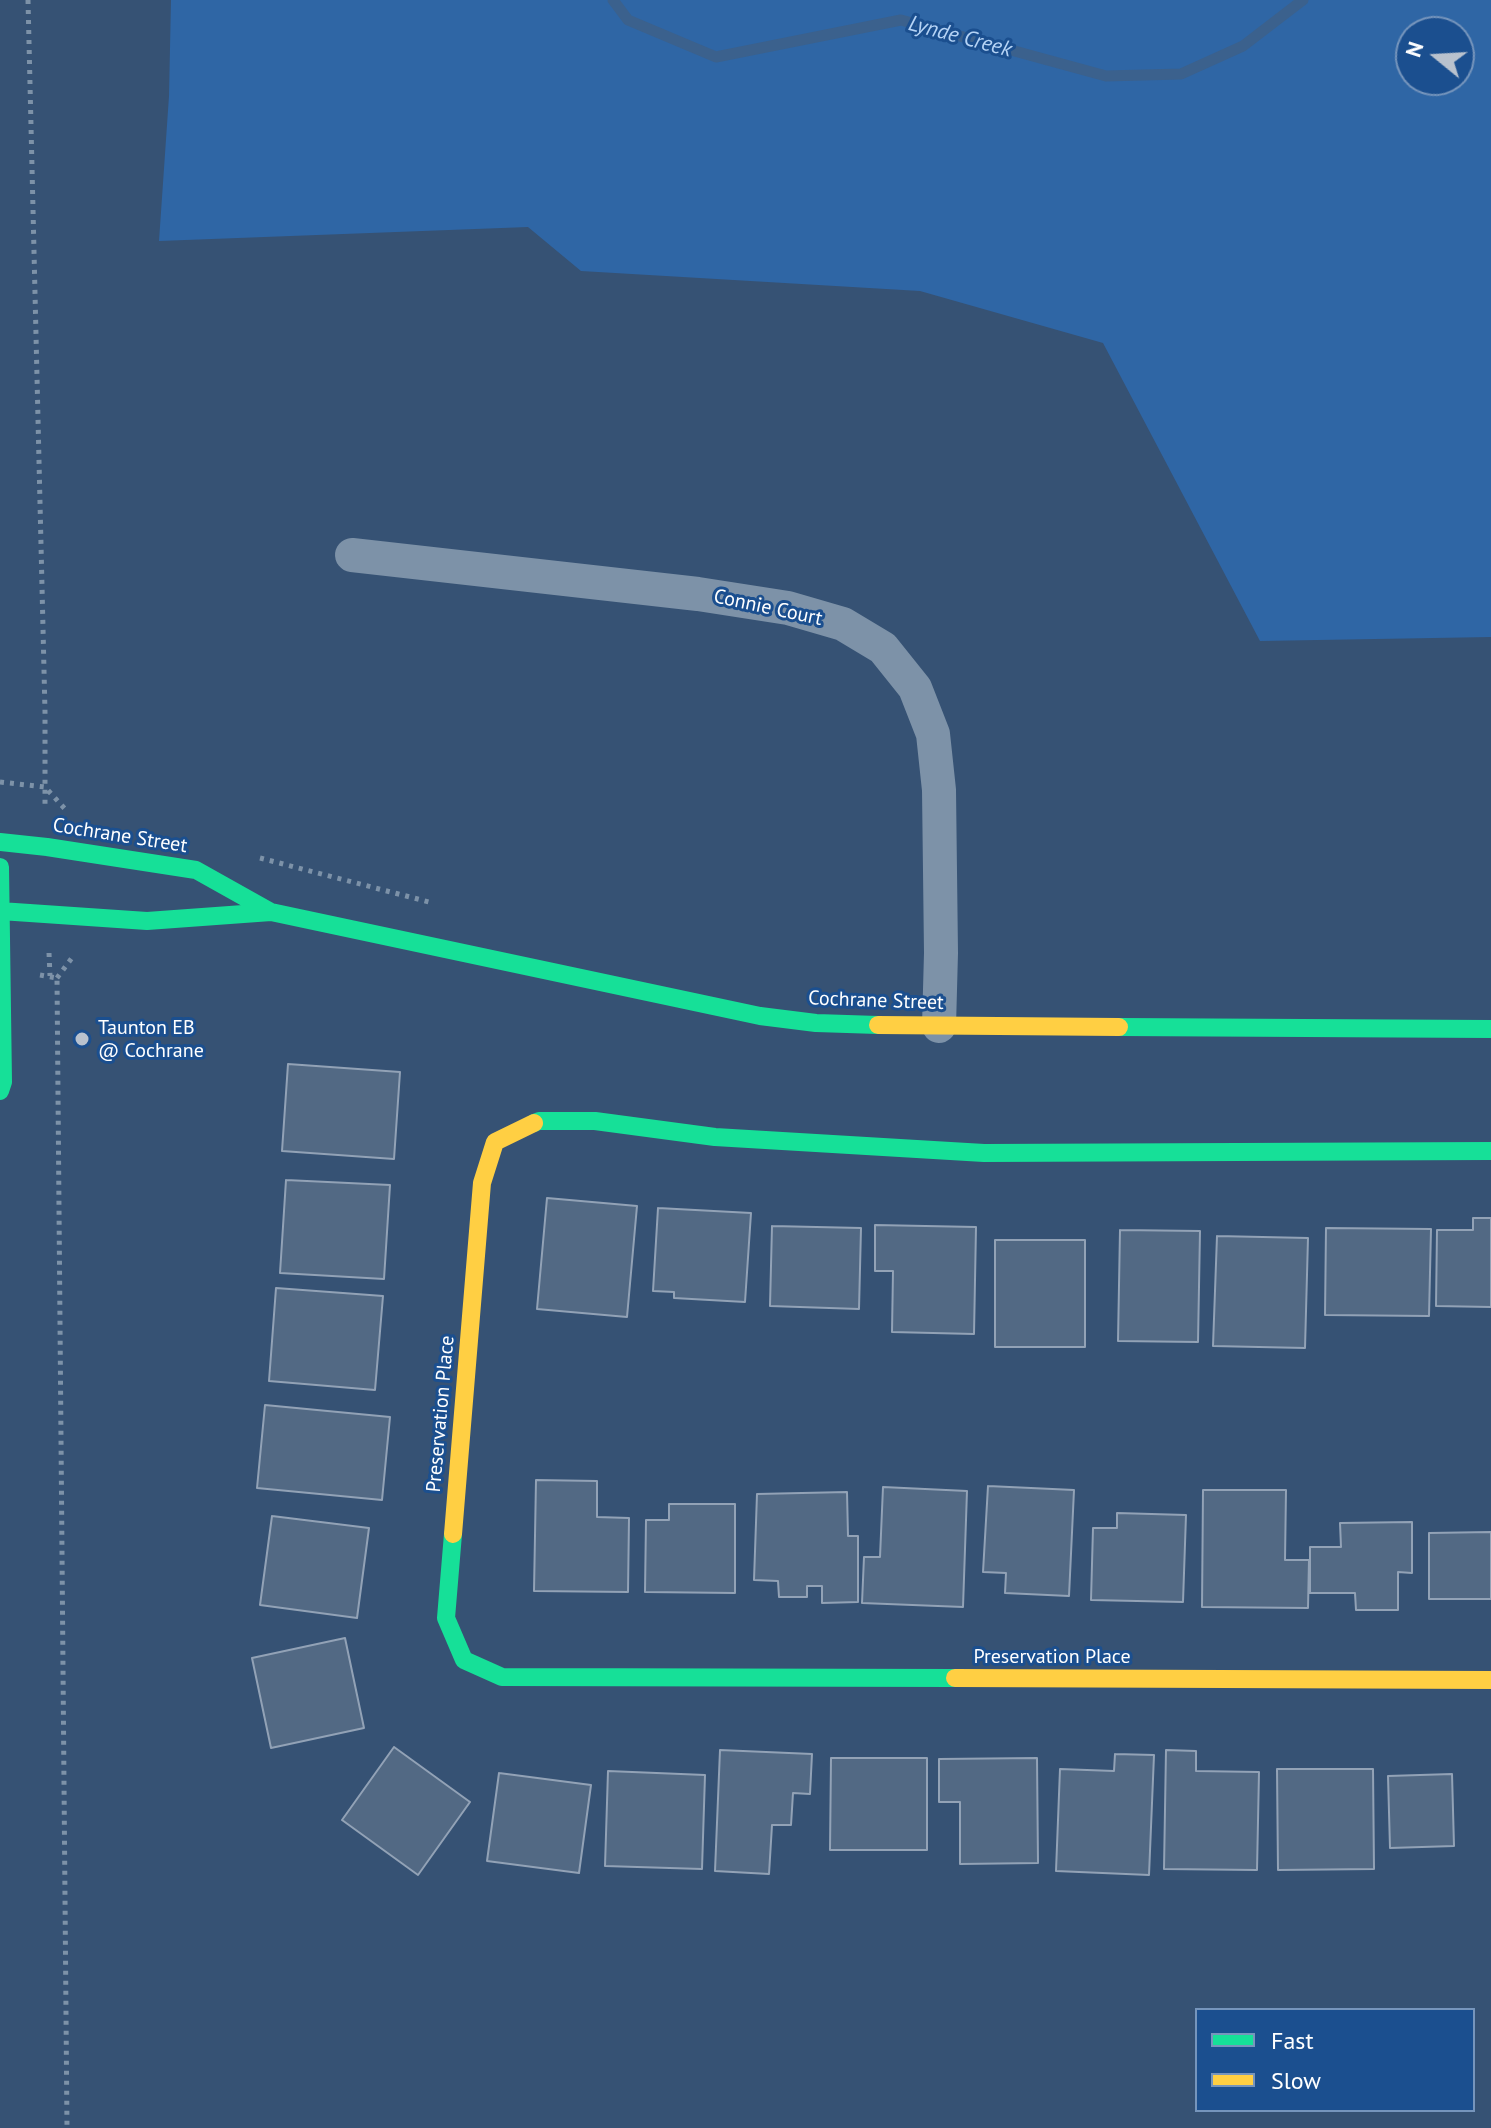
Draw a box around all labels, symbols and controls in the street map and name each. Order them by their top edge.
water label: Lynde Creek [905,11,1015,63]
north arrow [1395,16,1475,96]
text: N [1399,38,1430,60]
street label: Connie Court [711,585,825,631]
street label: Cochrane Street [51,814,189,858]
street label: Cochrane Street [808,987,944,1015]
place label: Taunton EB @ Cochrane [98,1016,204,1063]
marker: Taunton EB @ Cochrane [73,1030,91,1048]
street label: Preservation Place [422,1335,460,1493]
street label: Preservation Place [973,1645,1131,1669]
legend [1195,2008,1475,2112]
text: Fast [1271,2025,1314,2056]
text: Slow [1271,2065,1321,2096]

